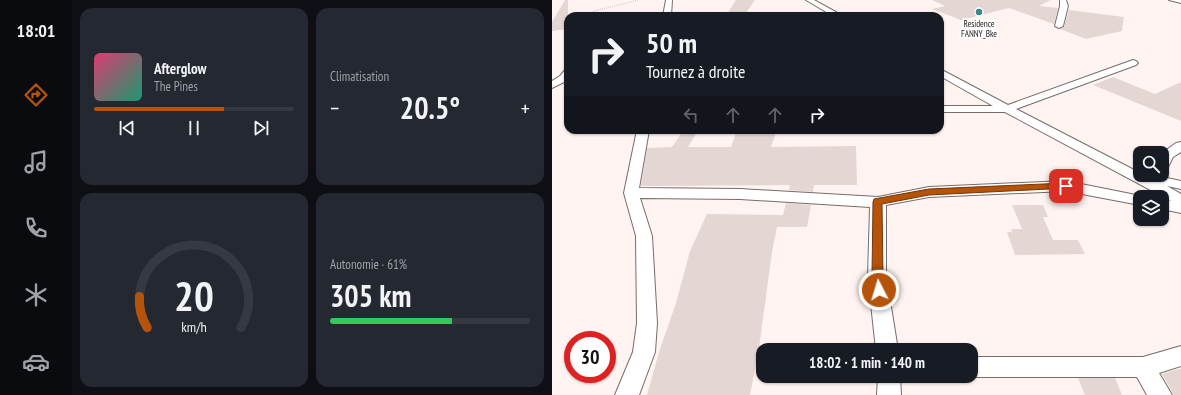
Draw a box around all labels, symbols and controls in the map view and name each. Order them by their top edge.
marker: Residence FANNY_Bke [974,7,984,17]
place label: Residence FANNY_Bke [961,18,997,39]
text: 18:01 [17,19,55,42]
text: 50 m [646,24,697,61]
icon: right [580,28,632,80]
text: Afterglow [154,59,206,78]
text: Tournez à droite [646,60,745,83]
text: Climatisation [330,68,389,85]
text: The Pines [154,78,198,95]
icon: directions [22,81,50,109]
text: 20.5° [400,88,460,127]
text: − [330,94,339,122]
text: + [521,94,530,122]
icon: left [680,104,702,126]
icon: ahead [722,104,744,126]
icon: ahead [764,104,786,126]
icon: right [806,104,828,126]
icon: previous [116,117,138,139]
icon: pause [183,117,205,139]
icon: next [250,117,272,139]
map controls [1133,146,1169,226]
button: search [1133,146,1169,182]
icon: music [22,148,50,176]
pin [1049,169,1083,203]
icon: arrive [1055,175,1077,197]
button: layers [1133,190,1169,226]
icon: phone [22,214,50,242]
text: Autonomie · 61% [330,256,407,273]
text: 20 [174,269,214,322]
position arrow [858,269,900,311]
text: 305 km [330,276,411,315]
icon: climate [22,281,50,309]
text: km/h [181,316,207,335]
speed limit sign: 30 [564,331,616,383]
icon: car [22,348,50,376]
text: 18:02 · 1 min · 140 m [809,353,925,372]

